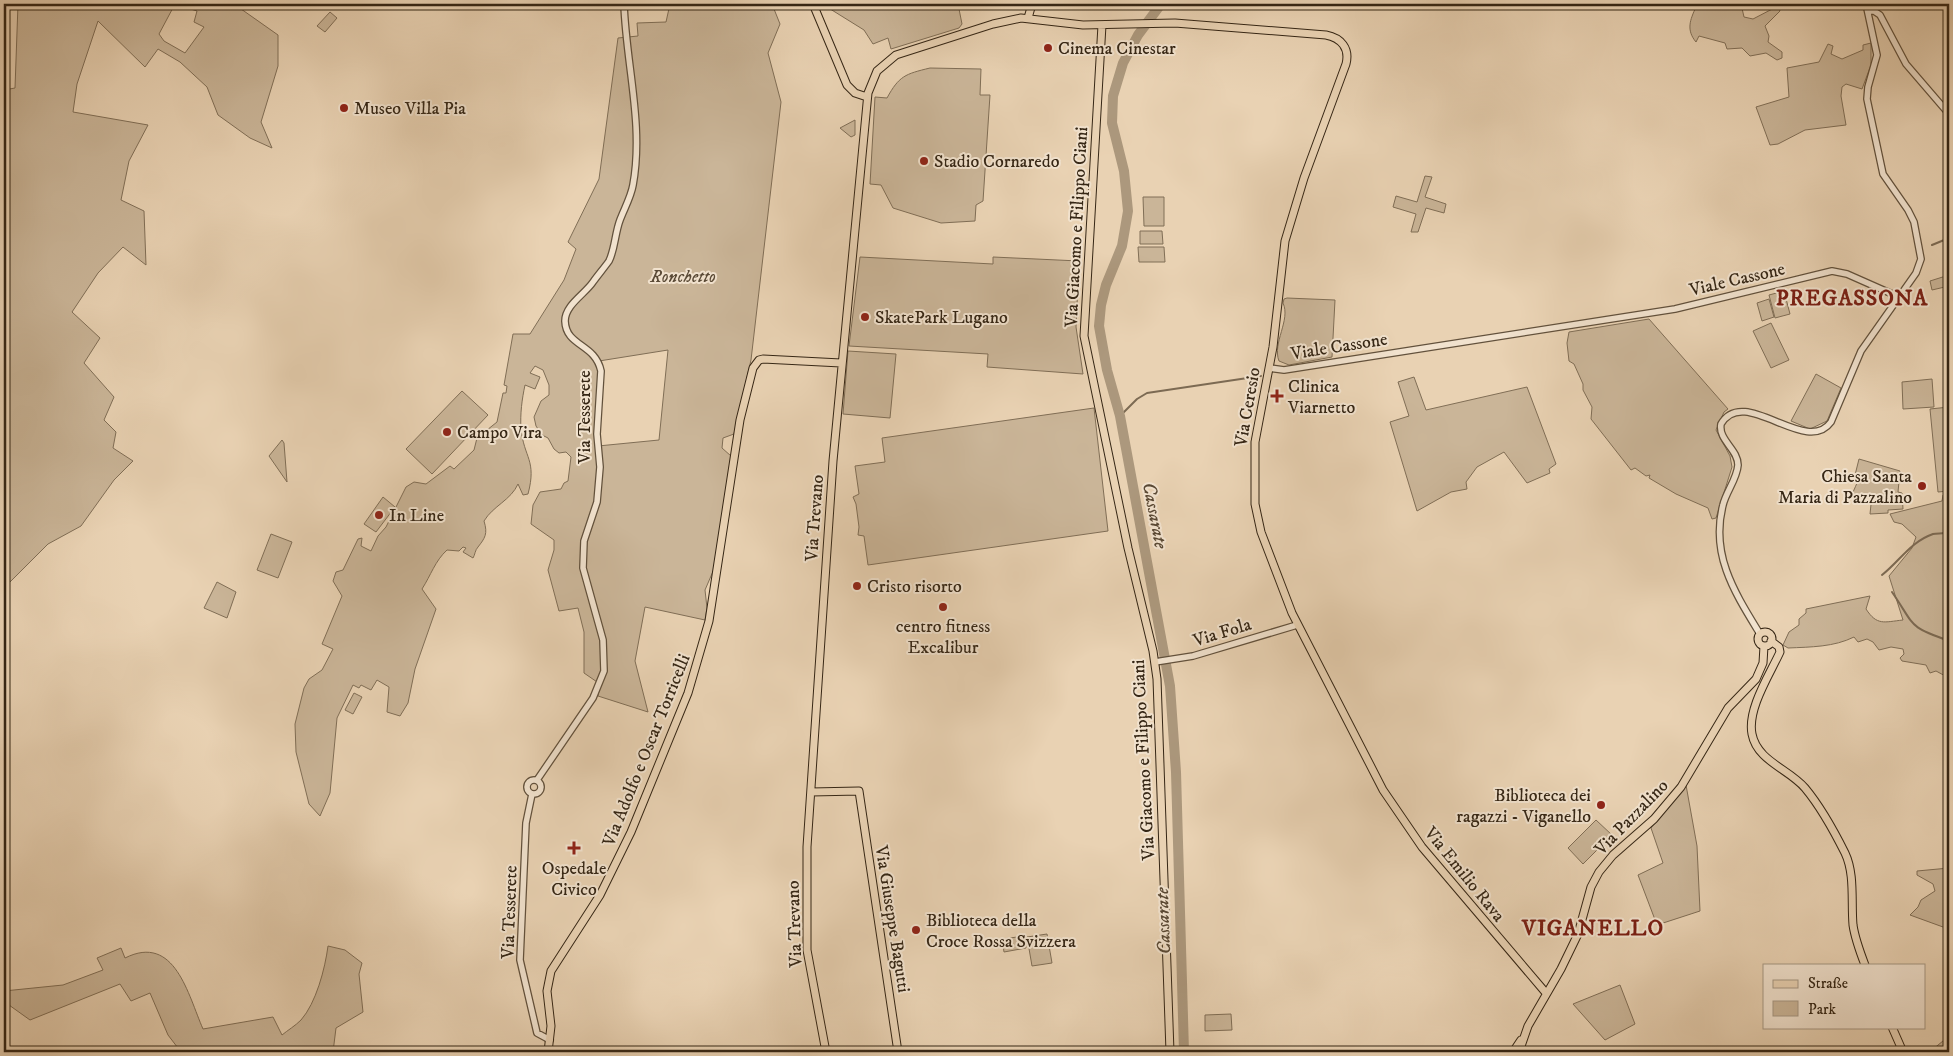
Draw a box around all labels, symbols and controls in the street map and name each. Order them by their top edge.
place label: Cinema Cinestar [1058,38,1176,60]
marker: Cinema Cinestar [1042,42,1054,54]
place label: Museo Villa Pia [354,98,466,120]
marker: Museo Villa Pia [338,102,350,114]
street label: Via Giacomo e Filippo Ciani [1061,126,1093,329]
place label: Stadio Cornaredo [934,151,1060,173]
marker: Stadio Cornaredo [918,155,930,167]
street label: Viale Cassone [1686,258,1787,302]
park label: Ronchetto [649,266,716,288]
district label: PREGASSONA [1776,285,1928,312]
place label: SkatePark Lugano [875,307,1008,329]
marker: SkatePark Lugano [859,311,871,323]
street label: Viale Cassone [1288,329,1389,366]
street label: Via Ceresio [1230,365,1266,450]
street label: Via Tesserete [574,370,596,465]
place label: Clinica Viarnetto [1287,376,1356,419]
marker: Clinica Viarnetto [1270,389,1284,403]
place label: Campo Vira [457,422,542,444]
marker: Campo Vira [441,426,453,438]
place label: Chiesa Santa Maria di Pazzalino [1778,466,1912,509]
street label: Via Trevano [801,474,829,563]
water label: Cassarate [1137,480,1172,551]
marker: Chiesa Santa Maria di Pazzalino [1916,480,1928,492]
place label: In Line [389,505,444,527]
marker: In Line [373,509,385,521]
place label: Cristo risorto [867,576,962,598]
marker: Cristo risorto [851,580,863,592]
marker: centro fitness Excalibur [937,601,949,613]
street label: Via Fola [1190,614,1254,652]
place label: centro fitness Excalibur [896,616,990,659]
street label: Via Adolfo e Oscar Torricelli [598,651,696,851]
street label: Via Giacomo e Filippo Ciani [1128,659,1160,862]
street label: Via Pazzalino [1589,775,1673,861]
place label: Biblioteca dei ragazzi - Viganello [1456,785,1591,828]
marker: Biblioteca dei ragazzi - Viganello [1595,799,1607,811]
street label: Via Emilio Rava [1419,822,1510,927]
marker: Ospedale Civico [567,841,581,855]
street label: Via Giuseppe Bagutti [869,843,915,994]
place label: Ospedale Civico [542,858,606,901]
street label: Via Tesserete [497,865,523,960]
street label: Via Trevano [782,880,808,969]
water label: Cassarate [1151,886,1176,955]
place label: Biblioteca della Croce Rossa Svizzera [926,910,1076,953]
district label: VIGANELLO [1521,915,1664,942]
marker: Biblioteca della Croce Rossa Svizzera [910,924,922,936]
legend [1763,964,1926,1028]
text: Straße [1808,974,1848,993]
text: Park [1808,1000,1837,1019]

